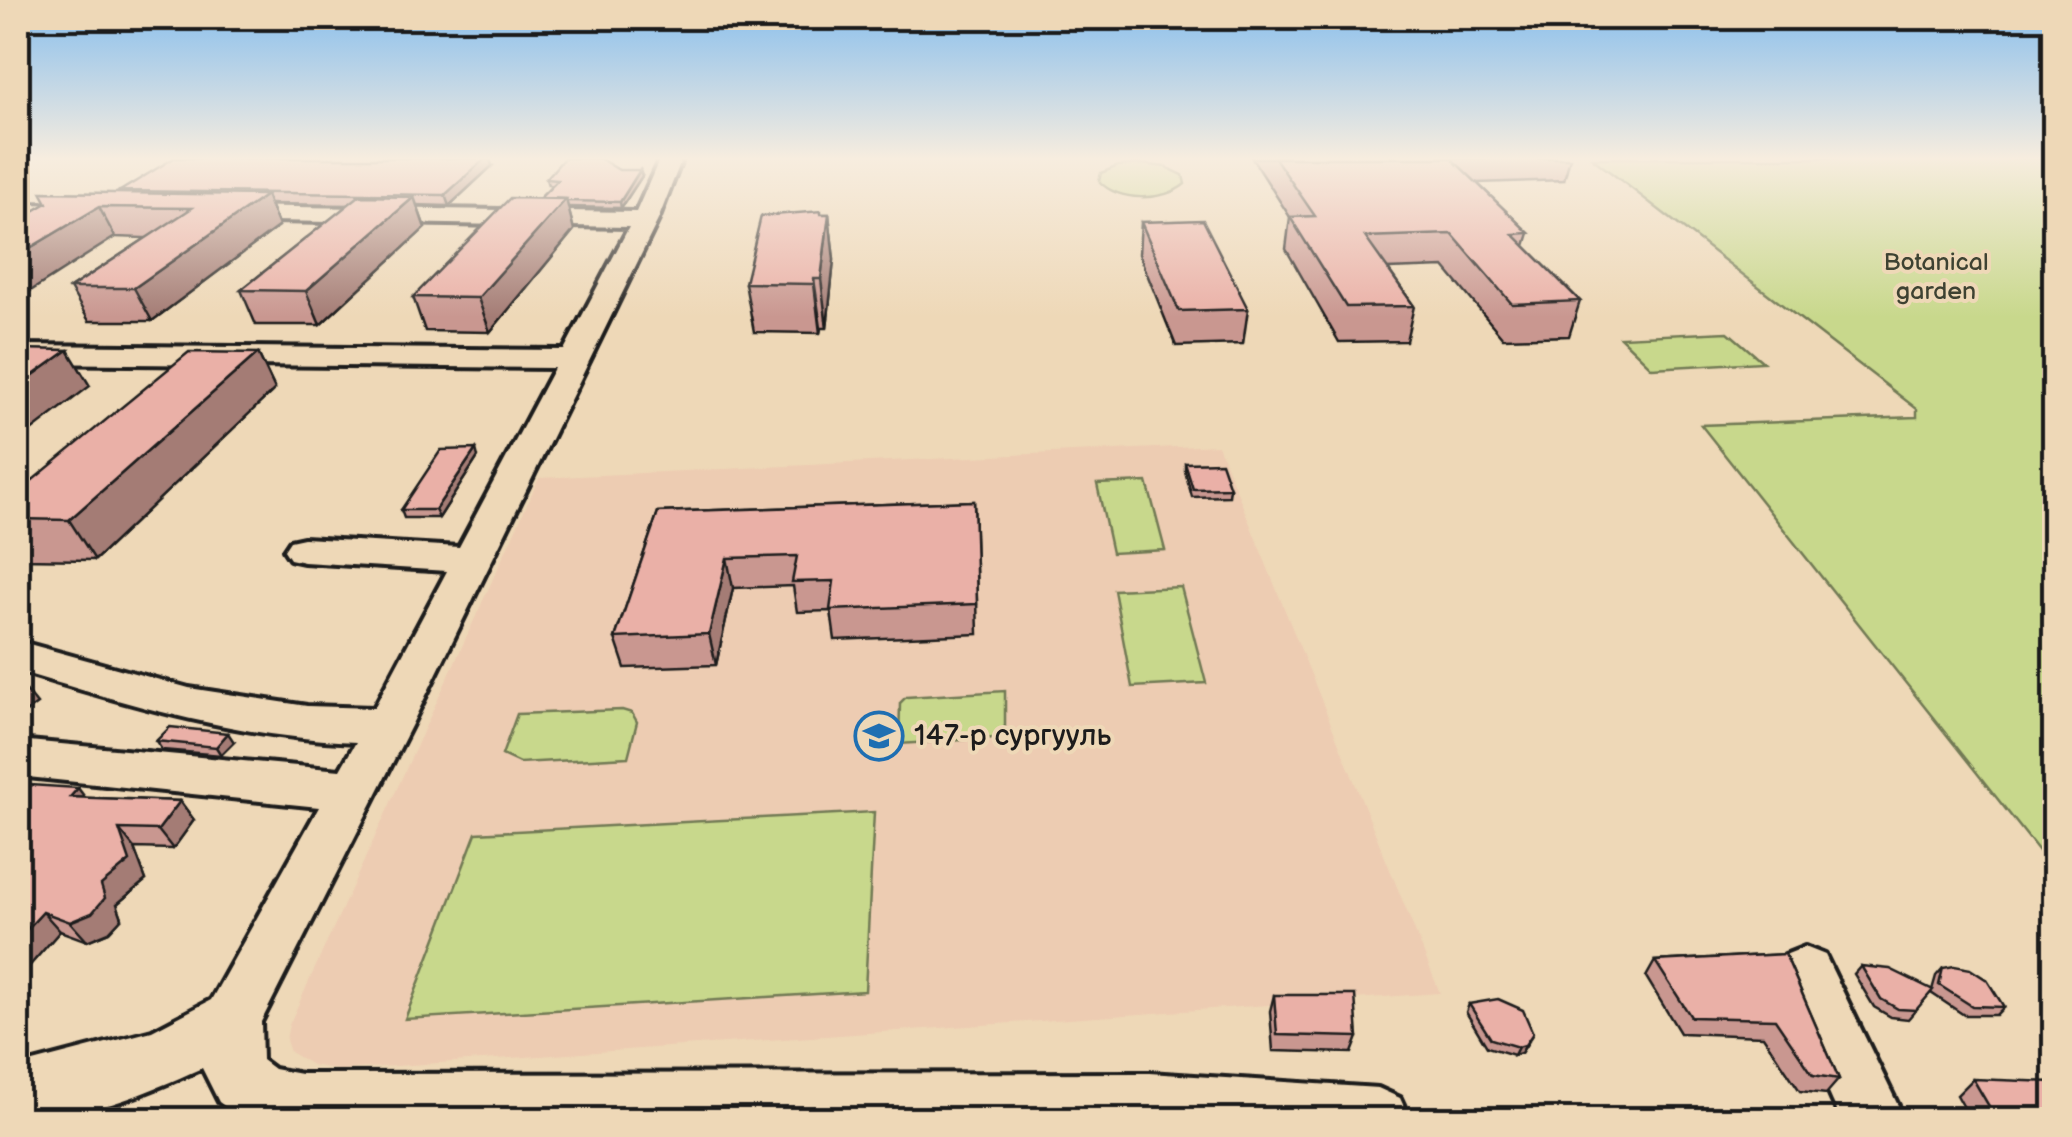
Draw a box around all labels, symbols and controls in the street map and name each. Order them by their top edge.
park label: Botanical garden [1883,247,1989,307]
school or university icon: 147-р сургууль [853,710,905,762]
place label: 147-р сургууль [914,718,1112,754]

